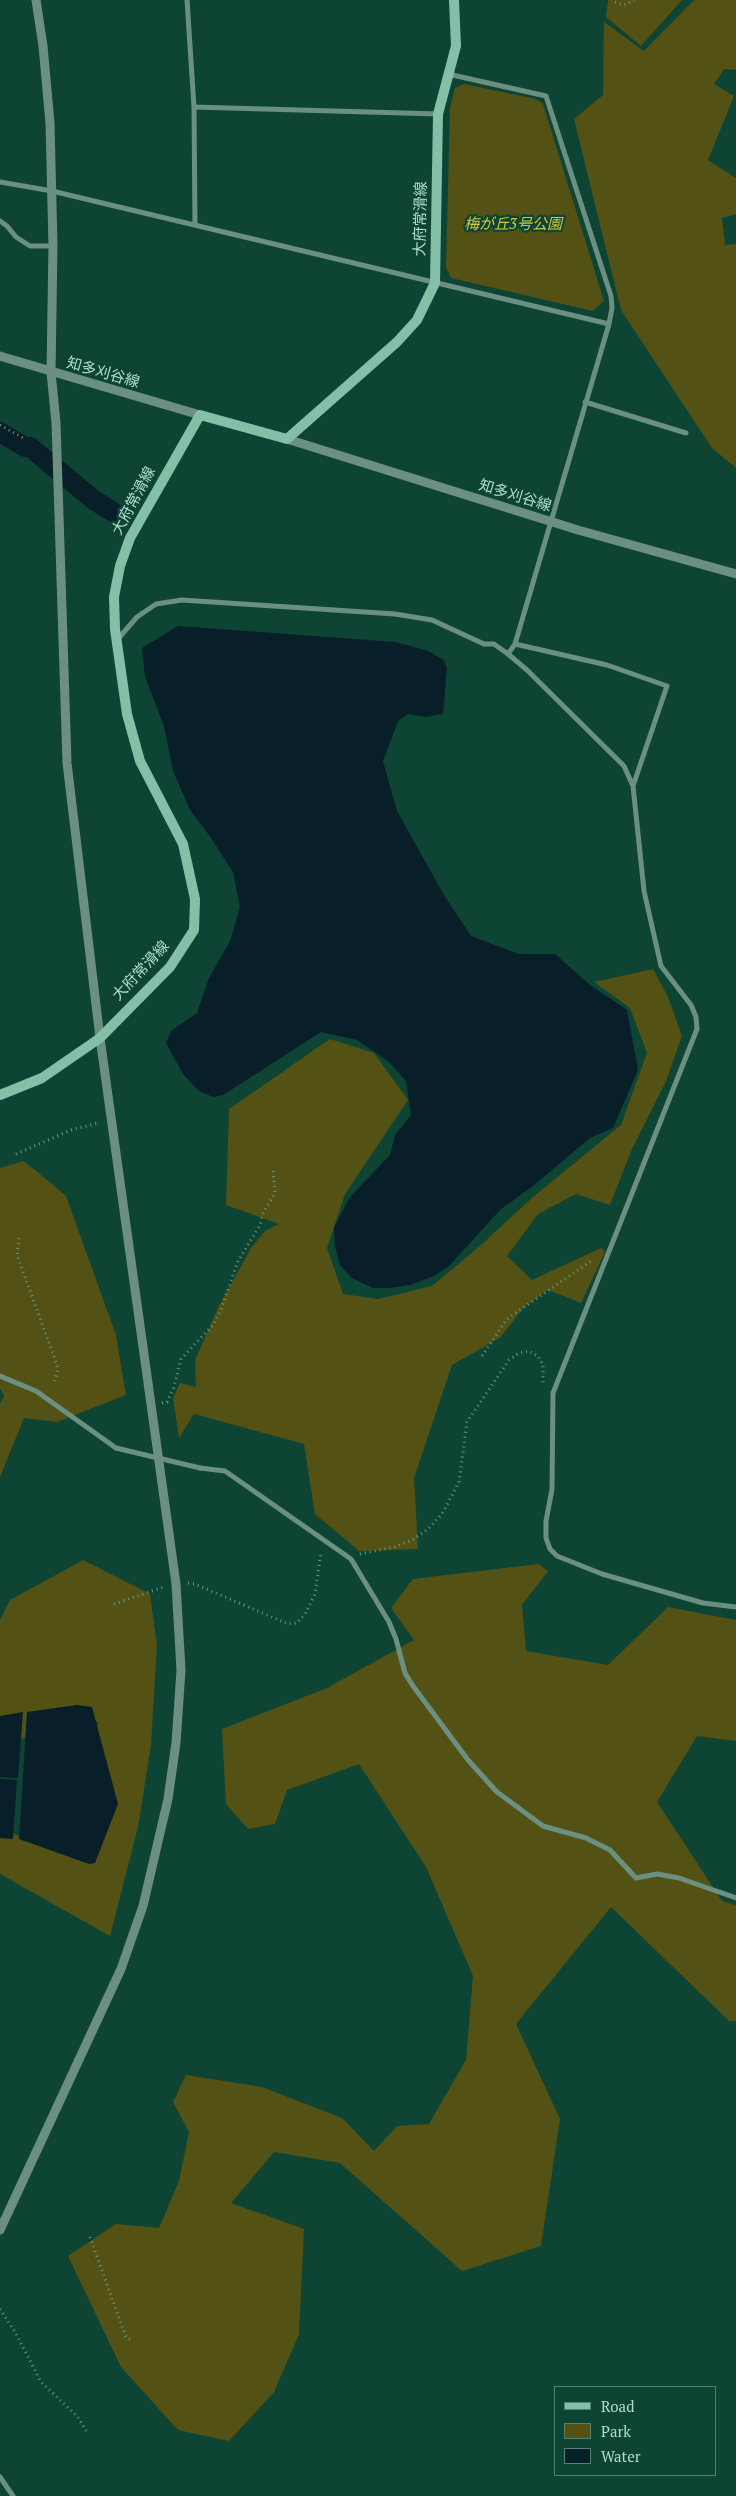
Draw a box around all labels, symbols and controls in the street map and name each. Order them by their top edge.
street label: 大府常滑線 [411,181,431,257]
park label: 梅が丘3号公園 [464,216,562,234]
street label: 知多刈谷線 [64,354,142,392]
street label: 大府常滑線 [108,464,160,538]
street label: 知多刈谷線 [477,476,553,516]
street label: 大府常滑線 [109,937,173,1005]
legend [554,2386,716,2476]
text: Road [601,2396,634,2416]
text: Park [601,2421,631,2441]
text: Water [601,2446,640,2466]

